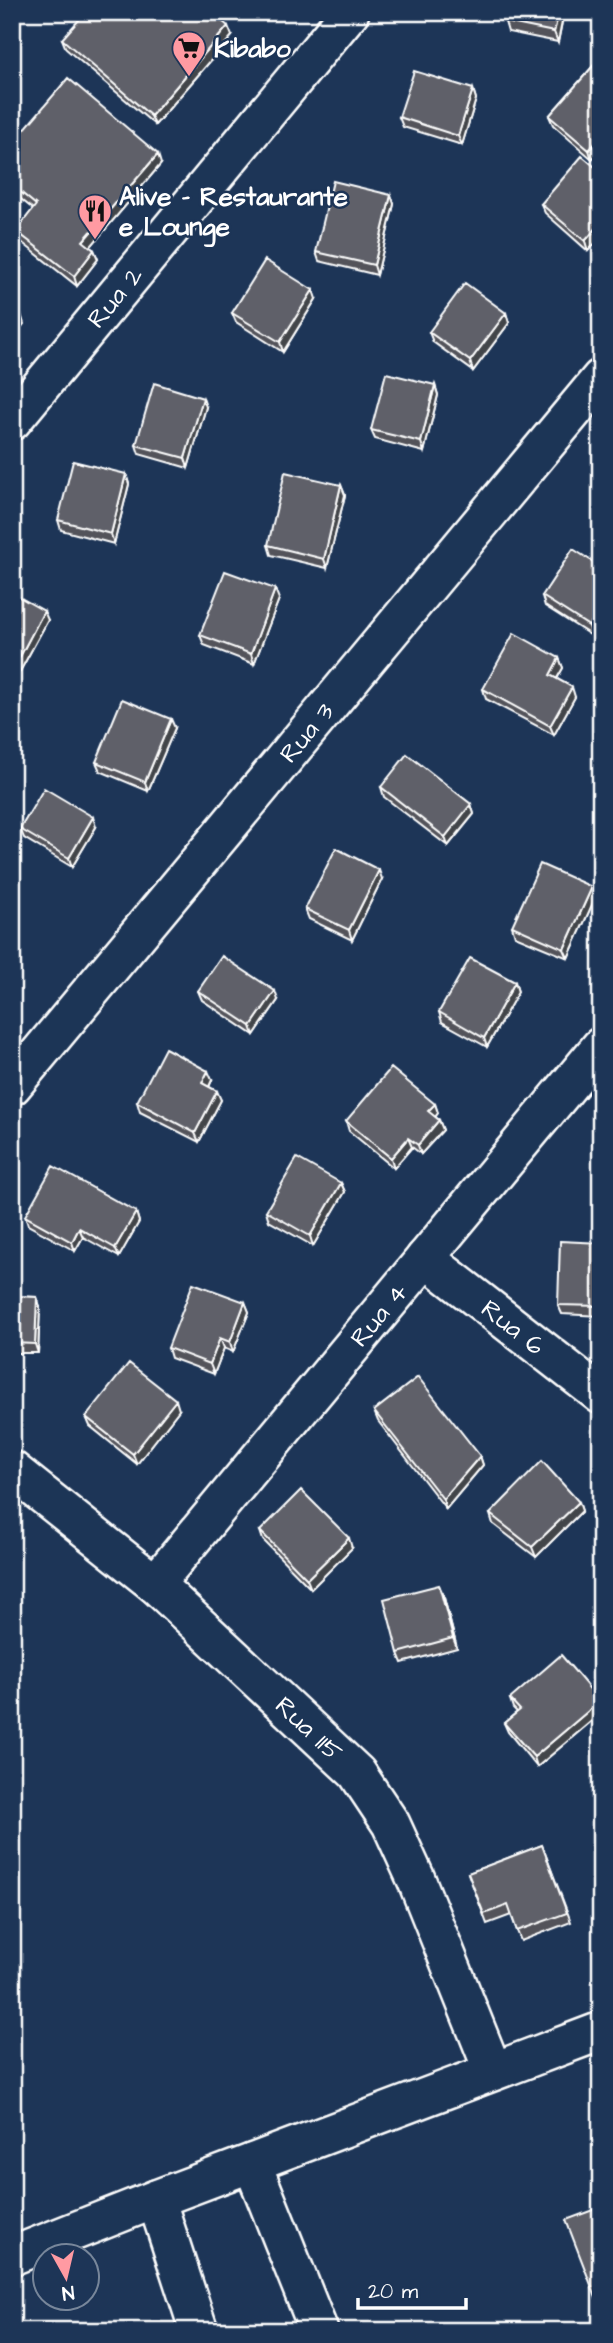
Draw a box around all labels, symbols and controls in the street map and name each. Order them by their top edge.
supermarket icon: Kibabo [170,29,208,78]
place label: Kibabo [214,31,291,67]
place label: Alive - Restaurante e Lounge [119,179,348,248]
restaurant icon: Alive - Restaurante e Lounge [76,192,114,241]
street label: Rua 2 [79,259,152,336]
street label: Rua 3 [271,695,343,771]
street label: Rua 4 [342,1275,417,1355]
street label: Rua 6 [473,1291,552,1364]
street label: Rua 115 [267,1688,350,1770]
north arrow [32,2242,102,2312]
scale bar [358,2266,466,2310]
text: 20 m [368,2277,419,2306]
text: N [60,2278,76,2307]

